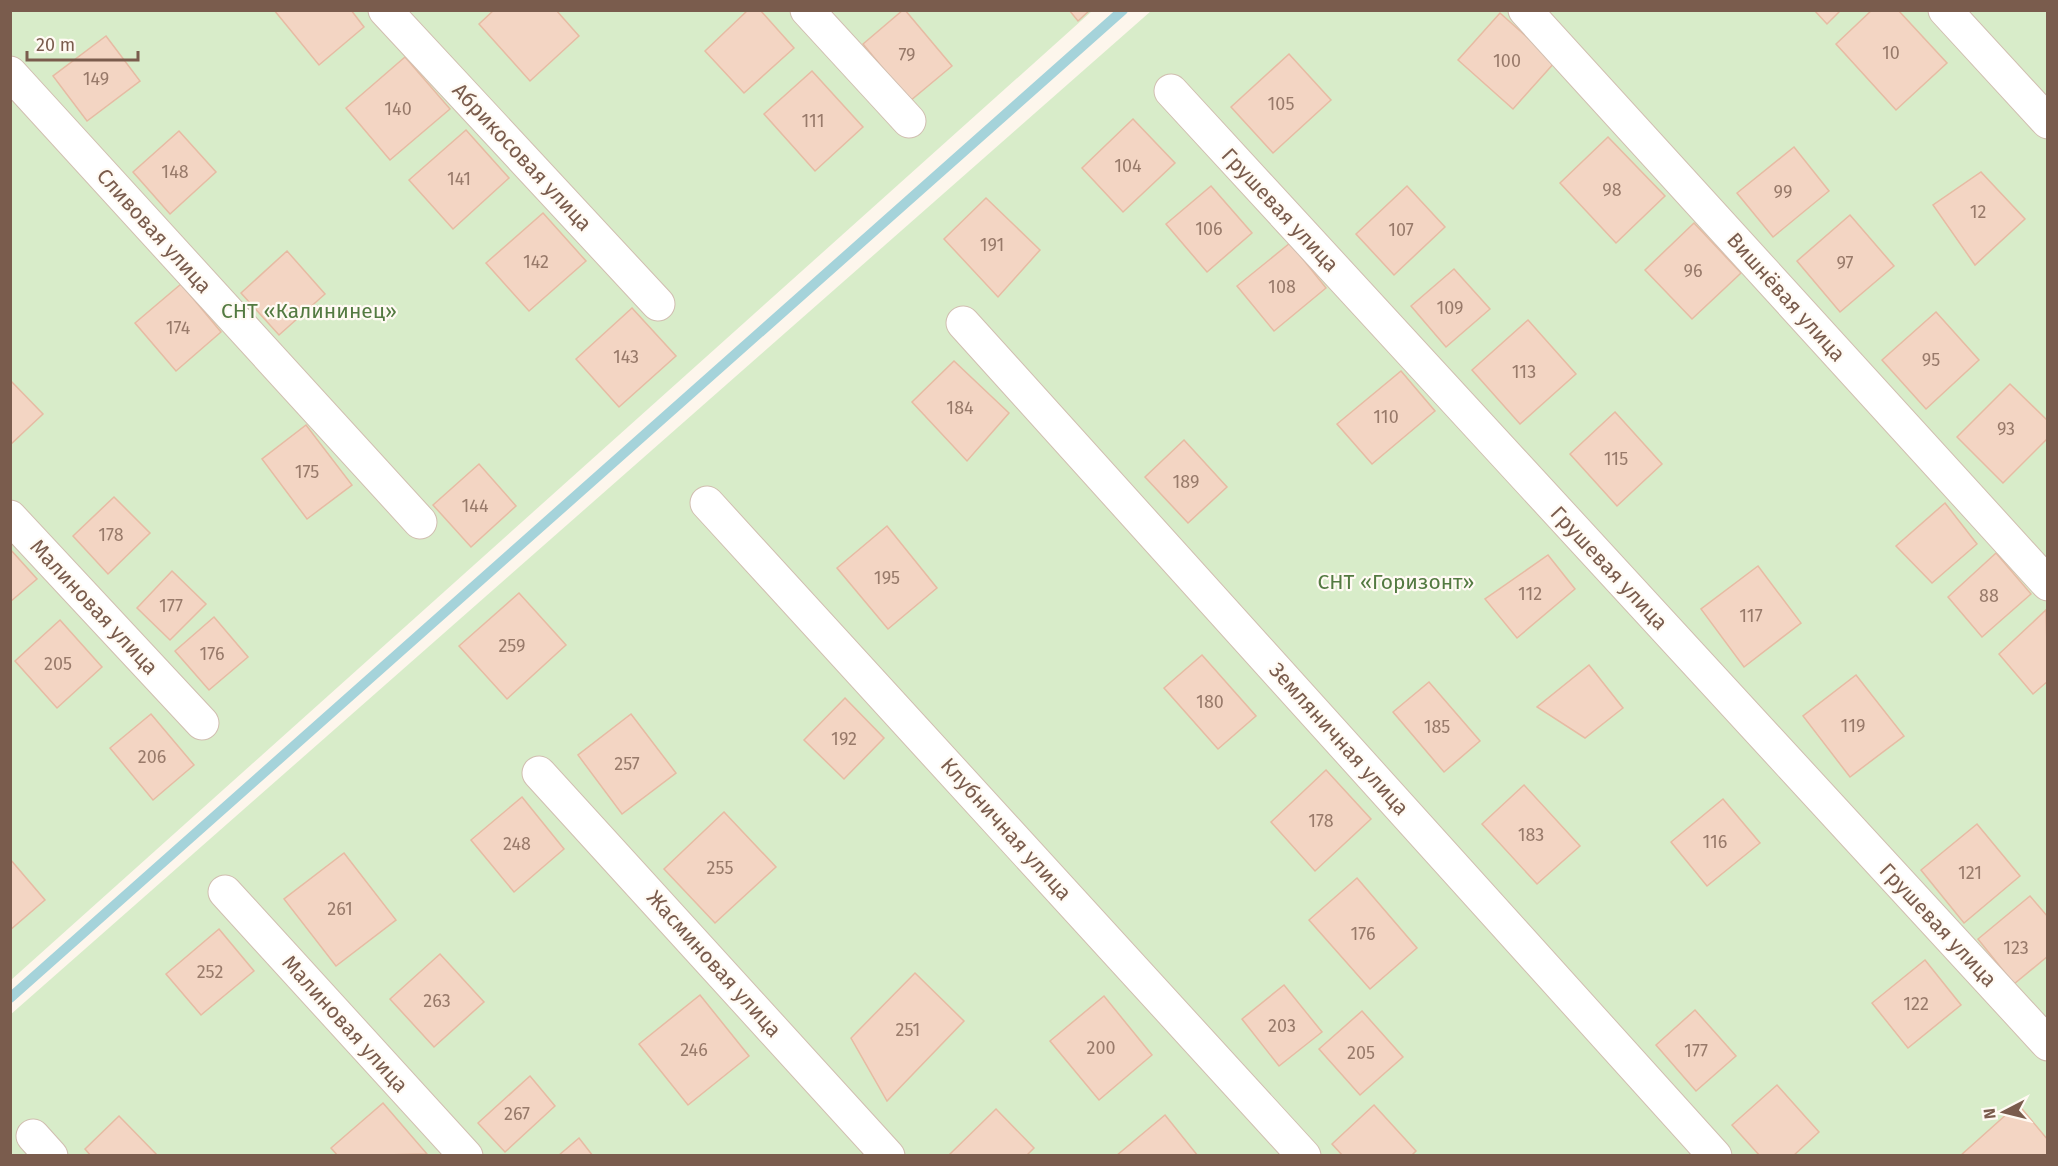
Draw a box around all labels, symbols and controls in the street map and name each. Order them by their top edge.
scale bar [27,24,138,62]
text: 20 m [36,34,75,56]
house number: 10 [1882,42,1900,64]
house number: 79 [898,44,916,66]
house number: 100 [1493,50,1521,72]
house number: 149 [83,68,109,90]
street label: Абрикосовая улица [447,78,597,236]
house number: 105 [1268,93,1294,115]
house number: 140 [384,98,412,120]
house number: 111 [802,110,824,132]
street label: Грушевая улица [1216,143,1344,277]
house number: 104 [1114,155,1142,177]
house number: 148 [161,161,189,183]
street label: Сливовая улица [91,163,217,299]
house number: 141 [447,168,471,190]
house number: 98 [1602,179,1622,201]
house number: 99 [1774,181,1792,203]
house number: 12 [1970,201,1986,223]
house number: 106 [1195,218,1223,240]
house number: 107 [1388,219,1414,241]
street label: Вишнёвая улица [1721,227,1851,367]
house number: 191 [980,234,1004,256]
house number: 142 [523,251,549,273]
house number: 97 [1836,252,1854,274]
house number: 96 [1683,260,1703,282]
house number: 108 [1268,276,1296,298]
house number: 109 [1436,297,1464,319]
park label: СНТ «Калининец» [221,298,397,324]
house number: 174 [166,317,191,339]
house number: 143 [613,346,639,368]
house number: 95 [1922,349,1940,371]
house number: 113 [1512,361,1536,383]
house number: 184 [946,397,974,419]
house number: 110 [1373,406,1399,428]
house number: 93 [1997,418,2015,440]
house number: 115 [1604,448,1628,470]
house number: 175 [295,461,319,483]
house number: 189 [1173,471,1199,493]
house number: 144 [462,495,489,517]
street label: Грушевая улица [1545,501,1673,635]
house number: 178 [98,524,124,546]
street label: Малиновая улица [25,534,163,680]
house number: 195 [874,567,900,589]
park label: СНТ «Горизонт» [1318,569,1474,595]
house number: 112 [1518,583,1542,605]
house number: 88 [1979,585,1999,607]
house number: 177 [159,595,183,617]
house number: 117 [1739,605,1763,627]
house number: 259 [498,635,526,657]
house number: 176 [200,643,224,665]
house number: 205 [44,653,72,675]
street label: Земляничная улица [1264,657,1414,821]
house number: 180 [1196,691,1224,713]
house number: 119 [1841,715,1865,737]
house number: 185 [1424,716,1450,738]
house number: 192 [831,728,857,750]
house number: 206 [138,746,166,768]
street label: Клубничная улица [935,752,1077,906]
house number: 257 [614,753,640,775]
house number: 178 [1308,810,1334,832]
house number: 183 [1518,824,1544,846]
house number: 116 [1703,831,1727,853]
house number: 248 [503,833,531,855]
house number: 255 [707,857,733,879]
street label: Грушевая улица [1874,858,2002,992]
house number: 121 [1958,862,1982,884]
street label: Жасминовая улица [641,885,787,1043]
house number: 261 [327,898,353,920]
house number: 176 [1351,923,1375,945]
house number: 123 [2003,937,2029,959]
street label: Малиновая улица [276,950,414,1098]
house number: 252 [197,961,223,983]
house number: 263 [423,990,451,1012]
house number: 122 [1903,993,1929,1015]
house number: 203 [1268,1015,1296,1037]
house number: 251 [896,1019,920,1041]
house number: 200 [1087,1037,1116,1059]
house number: 246 [680,1039,708,1061]
house number: 177 [1684,1040,1708,1062]
house number: 205 [1347,1042,1375,1064]
north arrow [1974,1082,2034,1142]
house number: 267 [504,1103,530,1125]
text: N [1980,1107,2000,1120]

